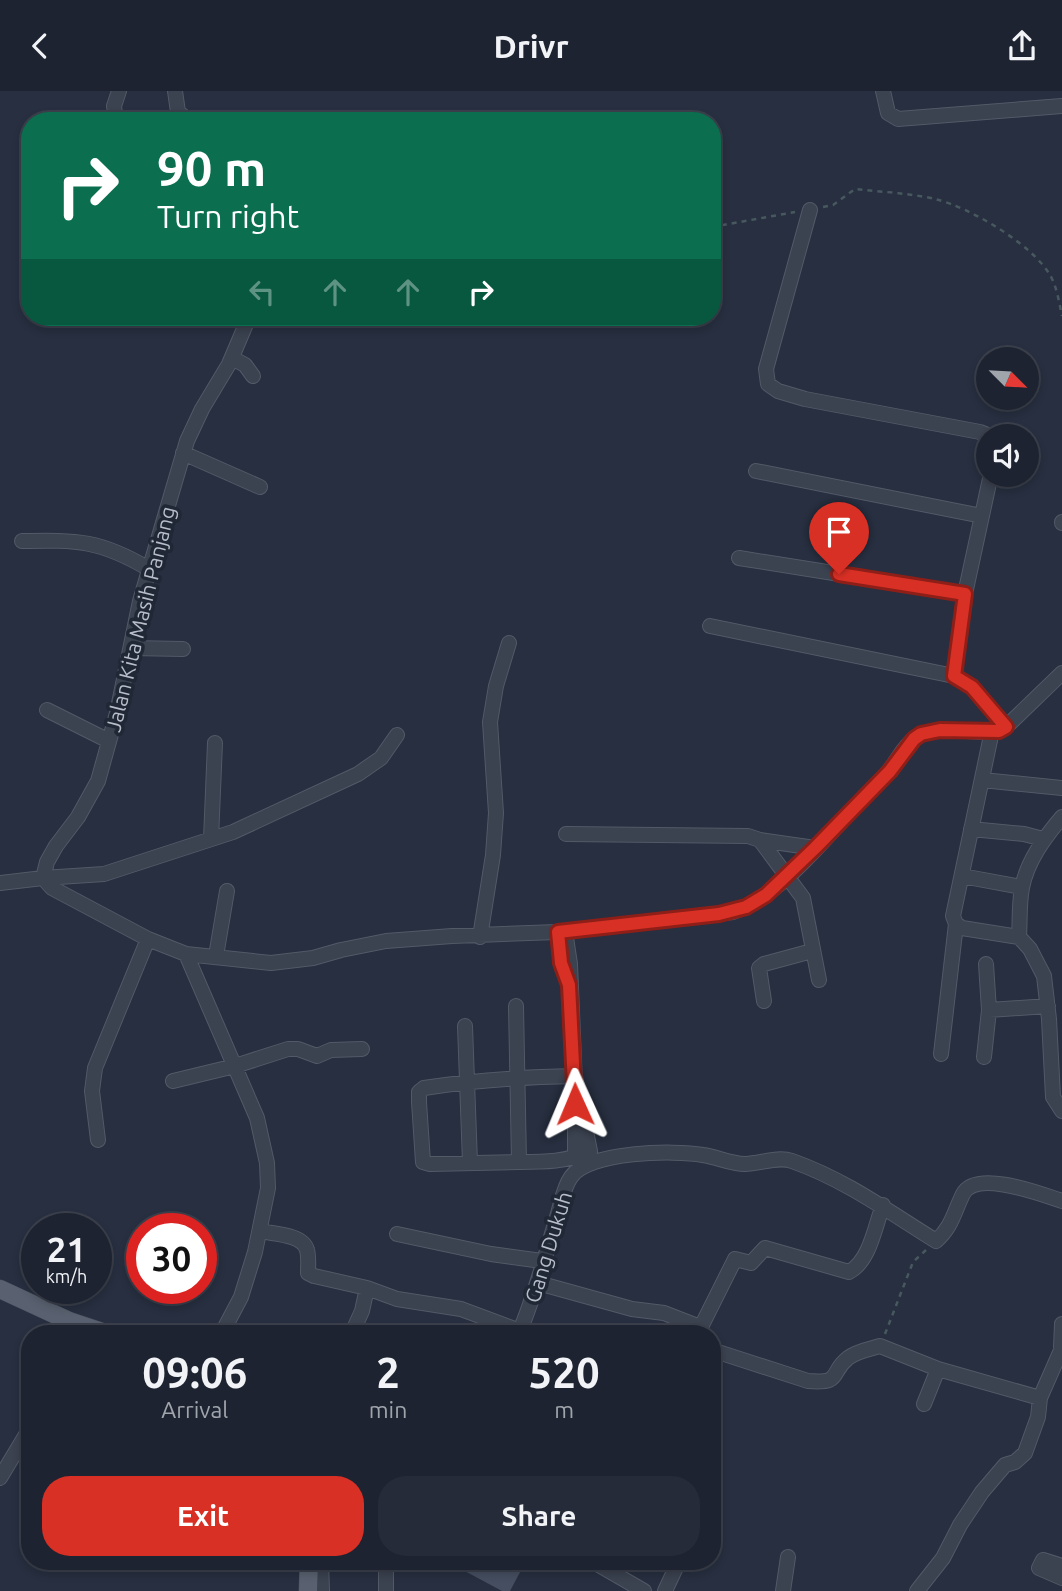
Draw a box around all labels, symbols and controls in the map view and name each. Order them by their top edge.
icon: back [21,27,59,65]
icon: share [1003,27,1041,65]
text: Drivr [493,28,569,64]
icon: right [42,140,133,231]
text: 90 m [157,140,266,195]
text: Turn right [157,198,299,234]
icon: left [243,273,281,311]
icon: ahead [316,273,354,311]
icon: ahead [389,273,427,311]
icon: right [462,273,500,311]
north arrow [976,347,1040,409]
map controls [976,347,1039,487]
button: sound [976,424,1039,487]
pin [809,502,869,574]
street label: Jalan Kita Masih Panjang [100,504,180,734]
icon: arrive [820,513,858,551]
position arrow [538,1067,612,1141]
street label: Gang Dukuh [520,1189,576,1305]
speed limit sign: 30 [126,1213,217,1304]
text: 21 [47,1229,86,1269]
text: km/h [46,1266,87,1286]
text: 09:06 [142,1349,247,1396]
text: 2 [376,1349,400,1396]
text: 520 [529,1349,600,1396]
text: Arrival [161,1397,228,1422]
text: min [369,1397,407,1422]
text: m [554,1397,574,1422]
button: Exit [42,1476,364,1556]
button: Share [378,1476,700,1556]

